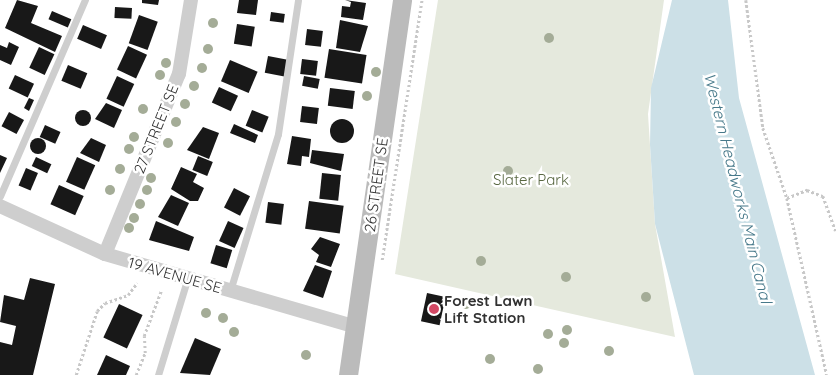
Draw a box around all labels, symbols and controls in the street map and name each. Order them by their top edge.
water label: Western Headworks Main Canal [700,71,776,305]
street label: 27 STREET SE [130,82,182,176]
street label: 26 STREET SE [360,137,392,233]
park label: Slater Park [493,171,569,189]
street label: 19 AVENUE SE [126,253,224,297]
place label: Forest Lawn Lift Station [444,291,532,326]
marker: Forest Lawn Lift Station [428,303,440,315]

